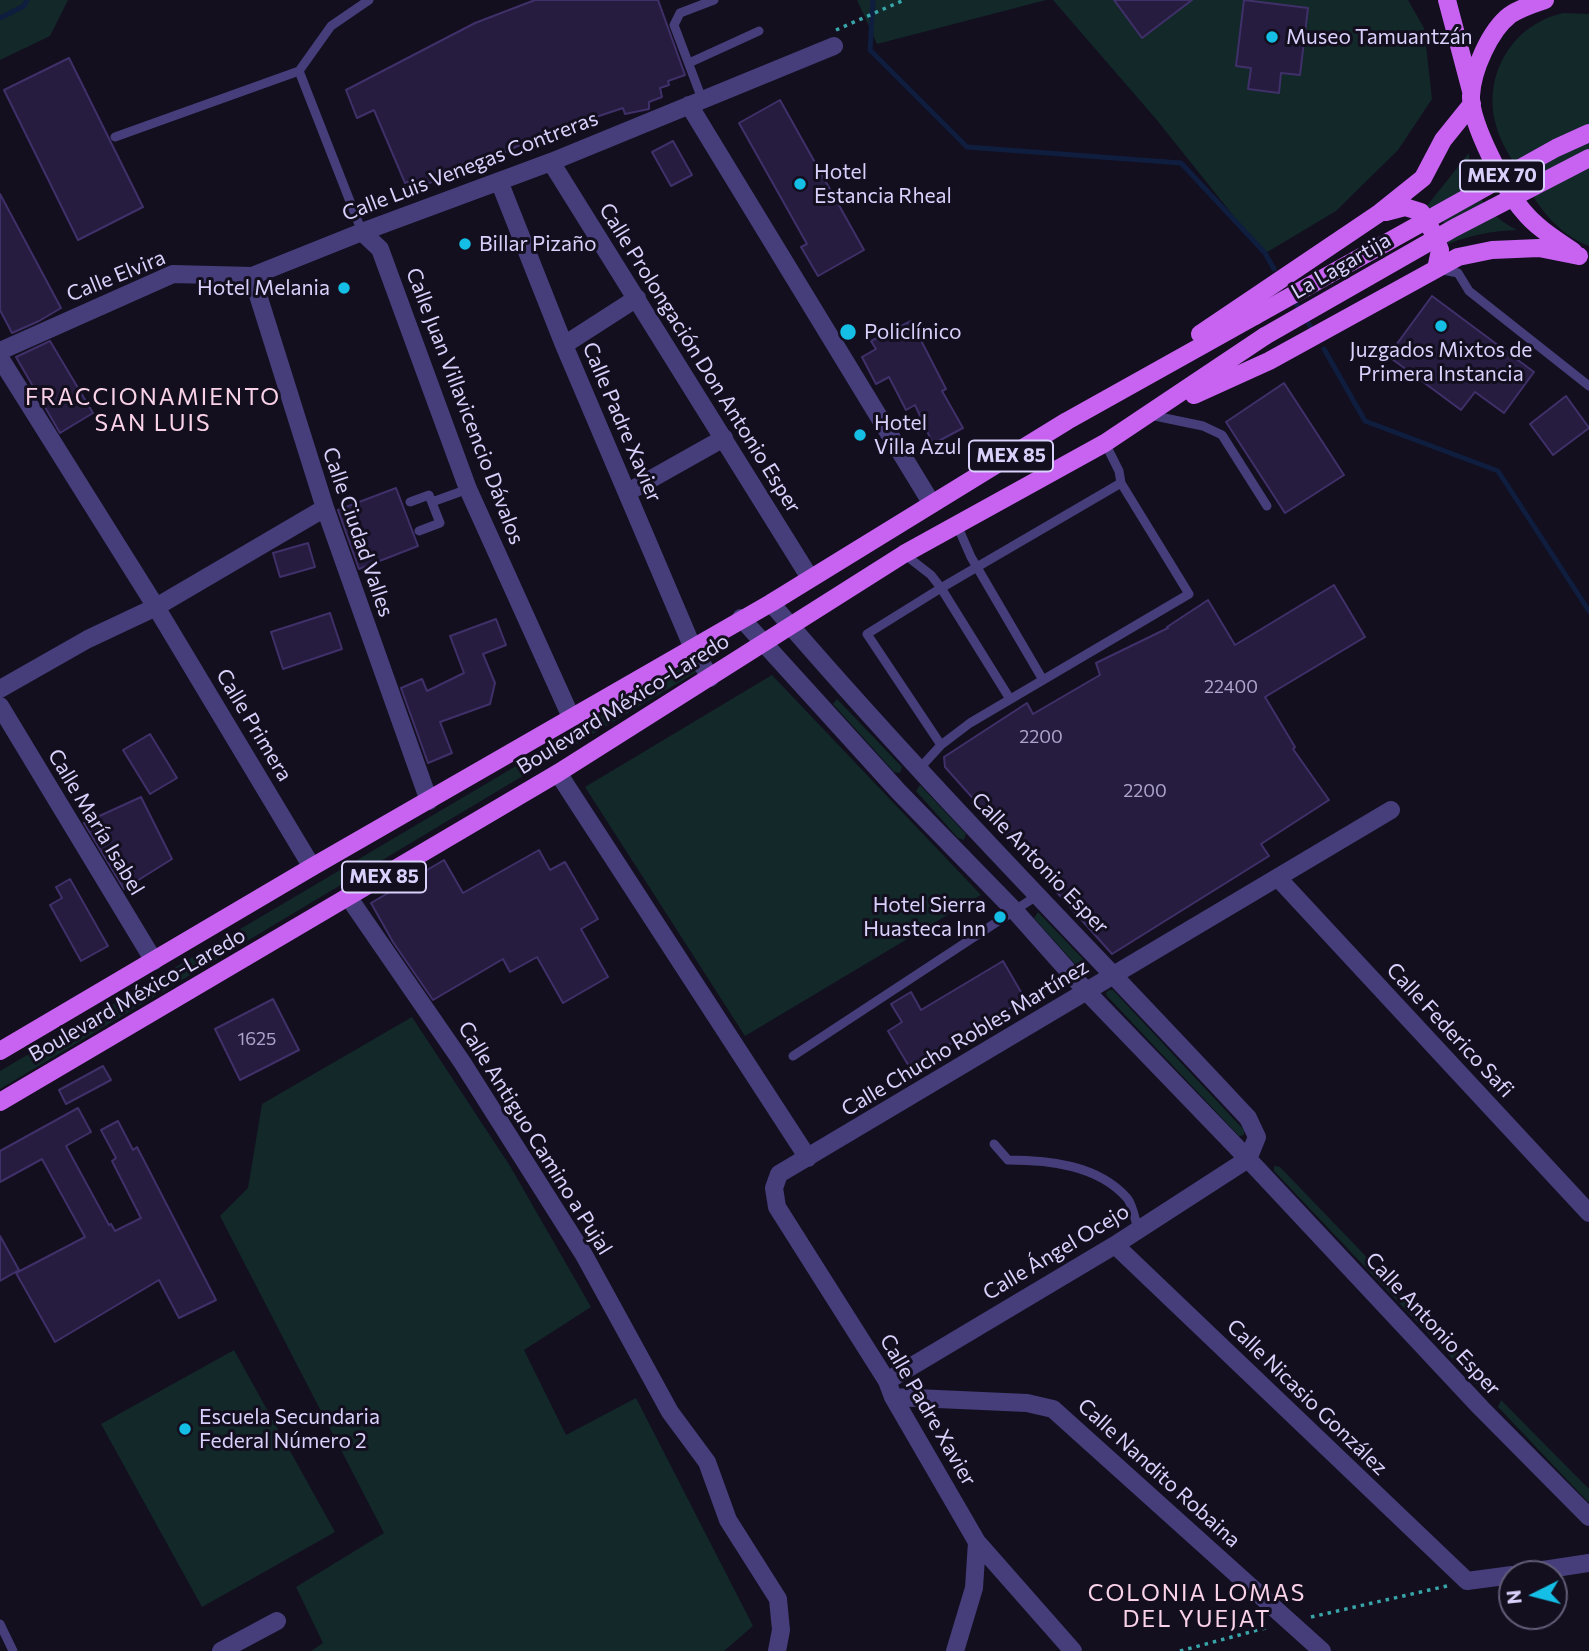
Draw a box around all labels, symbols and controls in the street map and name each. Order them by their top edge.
place label: Museo Tamuantzán [1286,24,1473,50]
marker: Museo Tamuantzán [1264,29,1280,45]
street label: Calle Luis Venegas Contreras [338,105,602,227]
place label: Hotel Estancia Rheal [814,159,952,209]
road number: MEX 70 [1460,160,1544,192]
marker: Hotel Estancia Rheal [792,176,808,192]
street label: Calle Prolongación Don Antonio Esper [594,198,806,518]
street label: La Lagartija [1287,227,1395,305]
place label: Billar Pizaño [479,231,597,257]
marker: Billar Pizaño [457,236,473,252]
street label: Calle Elvira [63,245,169,307]
street label: Calle Juan Villavicencio Dávalos [401,264,529,548]
place label: Hotel Melania [197,275,330,301]
marker: Hotel Melania [336,280,352,296]
marker: Juzgados Mixtos de Primera Instancia [1433,318,1449,334]
place label: Policlínico [864,319,962,345]
marker: Policlínico [838,322,858,342]
place label: Juzgados Mixtos de Primera Instancia [1350,337,1532,387]
street label: Calle Padre Xavier [577,338,667,506]
district label: FRACCIONAMIENTO SAN LUIS [27,383,279,437]
place label: Hotel Villa Azul [874,410,961,460]
marker: Hotel Villa Azul [852,427,868,443]
road number: MEX 85 [969,440,1053,471]
street label: Calle Ciudad Valles [317,444,399,620]
street label: Boulevard México-Laredo [512,628,734,780]
street label: Calle Primera [211,664,297,786]
house number: 22400 [1204,676,1258,698]
house number: 2200 [1019,726,1063,748]
street label: Calle María Isabel [42,744,150,900]
house number: 2200 [1123,780,1167,802]
street label: Calle Antonio Esper [966,787,1114,939]
road number: MEX 85 [342,862,426,892]
place label: Hotel Sierra Huasteca Inn [863,892,986,942]
marker: Hotel Sierra Huasteca Inn [992,909,1008,925]
street label: Boulevard México-Laredo [24,923,250,1067]
street label: Calle Chucho Robles Martínez [837,954,1093,1122]
street label: Calle Federico Safi [1381,958,1519,1102]
street label: Calle Antiguo Camino a Pujal [453,1017,617,1259]
house number: 1625 [238,1028,276,1050]
street label: Calle Ángel Ocejo [978,1199,1134,1305]
street label: Calle Antonio Esper [1360,1247,1506,1401]
street label: Calle Nicasio González [1221,1314,1393,1480]
street label: Calle Padre Xavier [874,1330,982,1490]
street label: Calle Nandito Robaina [1072,1393,1246,1553]
place label: Escuela Secundaria Federal Número 2 [199,1404,380,1454]
marker: Escuela Secundaria Federal Número 2 [177,1421,193,1437]
north arrow [1498,1560,1568,1630]
district label: COLONIA LOMAS DEL YUEJAT [1089,1579,1305,1633]
text: N [1501,1589,1526,1605]

